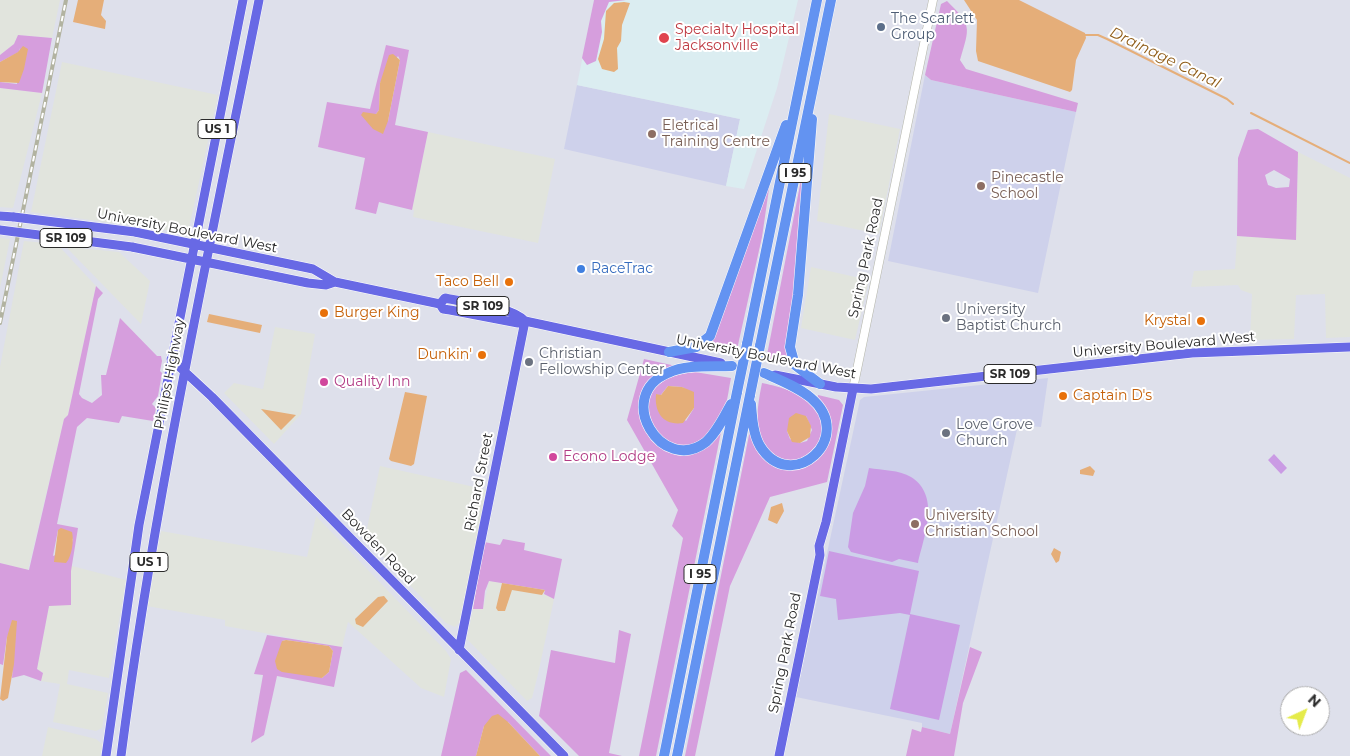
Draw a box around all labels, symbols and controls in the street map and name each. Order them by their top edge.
place label: The Scarlett Group [891,11,974,44]
marker: The Scarlett Group [875,21,887,33]
place label: Specialty Hospital Jacksonville [675,22,799,54]
water label: Drainage Canal [1107,23,1223,93]
marker: Specialty Hospital Jacksonville [657,31,671,45]
place label: Eletrical Training Centre [662,118,770,150]
road number: US 1 [198,120,236,138]
marker: Eletrical Training Centre [646,128,658,140]
road number: I 95 [779,164,811,182]
place label: Pinecastle School [991,170,1064,202]
marker: Pinecastle School [975,180,987,192]
street label: Spring Park Road [845,196,887,320]
street label: University Boulevard West [95,205,279,257]
road number: SR 109 [40,228,92,248]
place label: RaceTrac [591,261,653,277]
marker: RaceTrac [575,263,587,275]
place label: Taco Bell [436,274,499,290]
marker: Taco Bell [503,276,515,288]
road number: SR 109 [457,296,509,316]
place label: University Baptist Church [956,302,1061,334]
place label: Burger King [334,305,420,321]
marker: Burger King [318,307,330,319]
marker: University Baptist Church [940,312,952,324]
place label: Krystal [1144,313,1191,329]
marker: Krystal [1195,315,1207,327]
street label: Philips Highway [151,317,189,431]
street label: University Boulevard West [1072,329,1256,361]
street label: University Boulevard West [674,331,858,383]
place label: Christian Fellowship Center [539,346,665,378]
place label: Dunkin' [417,347,472,363]
marker: Dunkin' [476,349,488,361]
marker: Christian Fellowship Center [523,356,535,368]
road number: SR 109 [984,364,1036,384]
place label: Quality Inn [334,374,410,390]
marker: Quality Inn [318,376,330,388]
place label: Captain D's [1073,388,1152,404]
marker: Captain D's [1057,390,1069,402]
place label: Love Grove Church [956,417,1033,450]
marker: Love Grove Church [940,427,952,439]
street label: Richard Street [461,431,497,533]
place label: Econo Lodge [563,449,655,465]
marker: Econo Lodge [547,451,559,463]
street label: Bowden Road [338,506,418,588]
place label: University Christian School [925,508,1039,540]
marker: University Christian School [909,518,921,530]
road number: US 1 [130,552,168,572]
road number: I 95 [684,564,716,584]
street label: Spring Park Road [765,591,805,715]
north arrow [1280,686,1330,736]
text: N [1304,690,1325,711]

